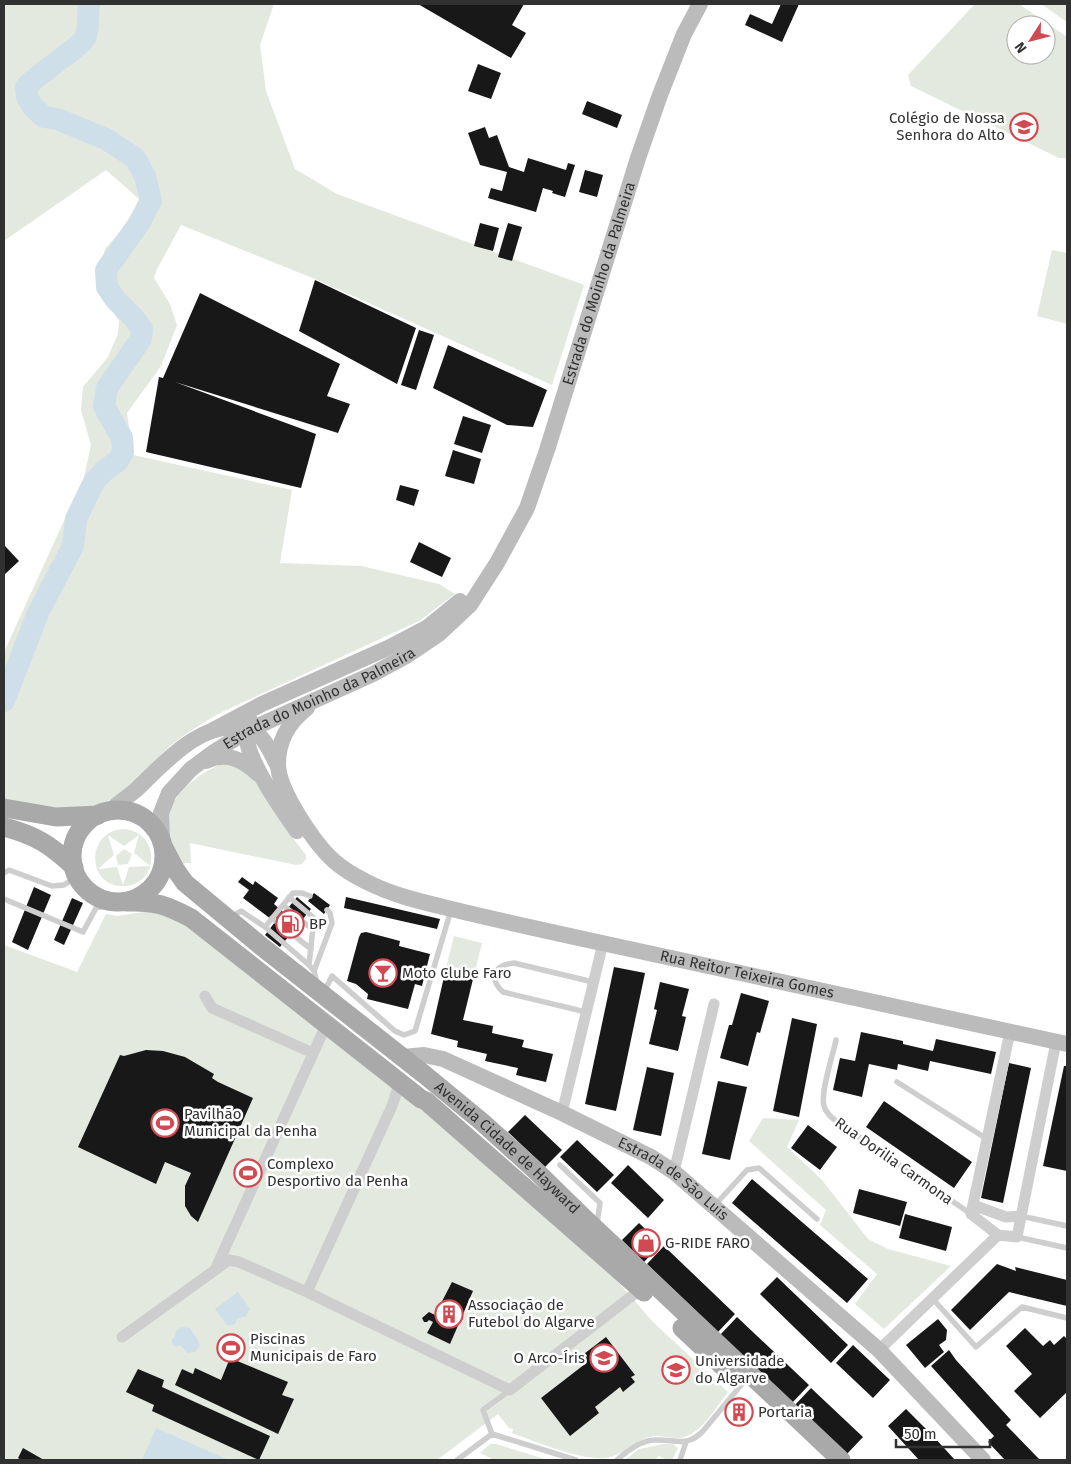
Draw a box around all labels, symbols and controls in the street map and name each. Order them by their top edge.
north arrow [1006,15,1056,65]
text: N [1011,39,1030,56]
place label: Colégio de Nossa Senhora do Alto [889,109,1005,144]
school or university icon: Colégio de Nossa Senhora do Alto [1009,112,1039,142]
street label: Estrada do Moinho da Palmeira [559,180,639,387]
street label: Estrada do Moinho da Palmeira [220,644,419,753]
fuel station icon: BP [275,909,305,939]
place label: BP [309,915,327,933]
street label: Rua Reitor Teixeira Gomes [658,947,836,1002]
bar icon: Moto Clube Faro [368,958,398,988]
place label: Moto Clube Faro [402,964,512,982]
street label: Avenida Cidade de Hayward [431,1078,583,1218]
place label: Pavilhão Municipal da Penha [184,1105,317,1140]
sports icon: Pavilhão Municipal da Penha [150,1108,180,1138]
street label: Rua Dorilia Carmona [832,1114,956,1208]
street label: Estrada de São Luís [615,1133,732,1224]
place label: Complexo Desportivo da Penha [267,1155,408,1190]
sports icon: Complexo Desportivo da Penha [233,1158,263,1188]
shop icon: G-RIDE FARO [631,1228,661,1258]
place label: G-RIDE FARO [665,1234,750,1252]
place label: Associação de Futebol do Algarve [468,1296,595,1331]
building icon: Associação de Futebol do Algarve [434,1299,464,1329]
place label: Piscinas Municipais de Faro [250,1330,377,1365]
sports icon: Piscinas Municipais de Faro [216,1333,246,1363]
school or university icon: O Arco-Íris [589,1343,619,1373]
place label: O Arco-Íris [514,1349,585,1367]
place label: Universidade do Algarve [695,1352,785,1387]
school or university icon: Universidade do Algarve [661,1355,691,1385]
building icon: Portaria [724,1397,754,1427]
place label: Portaria [758,1403,812,1421]
scale bar [896,1416,990,1448]
text: 50 m [904,1425,937,1443]

